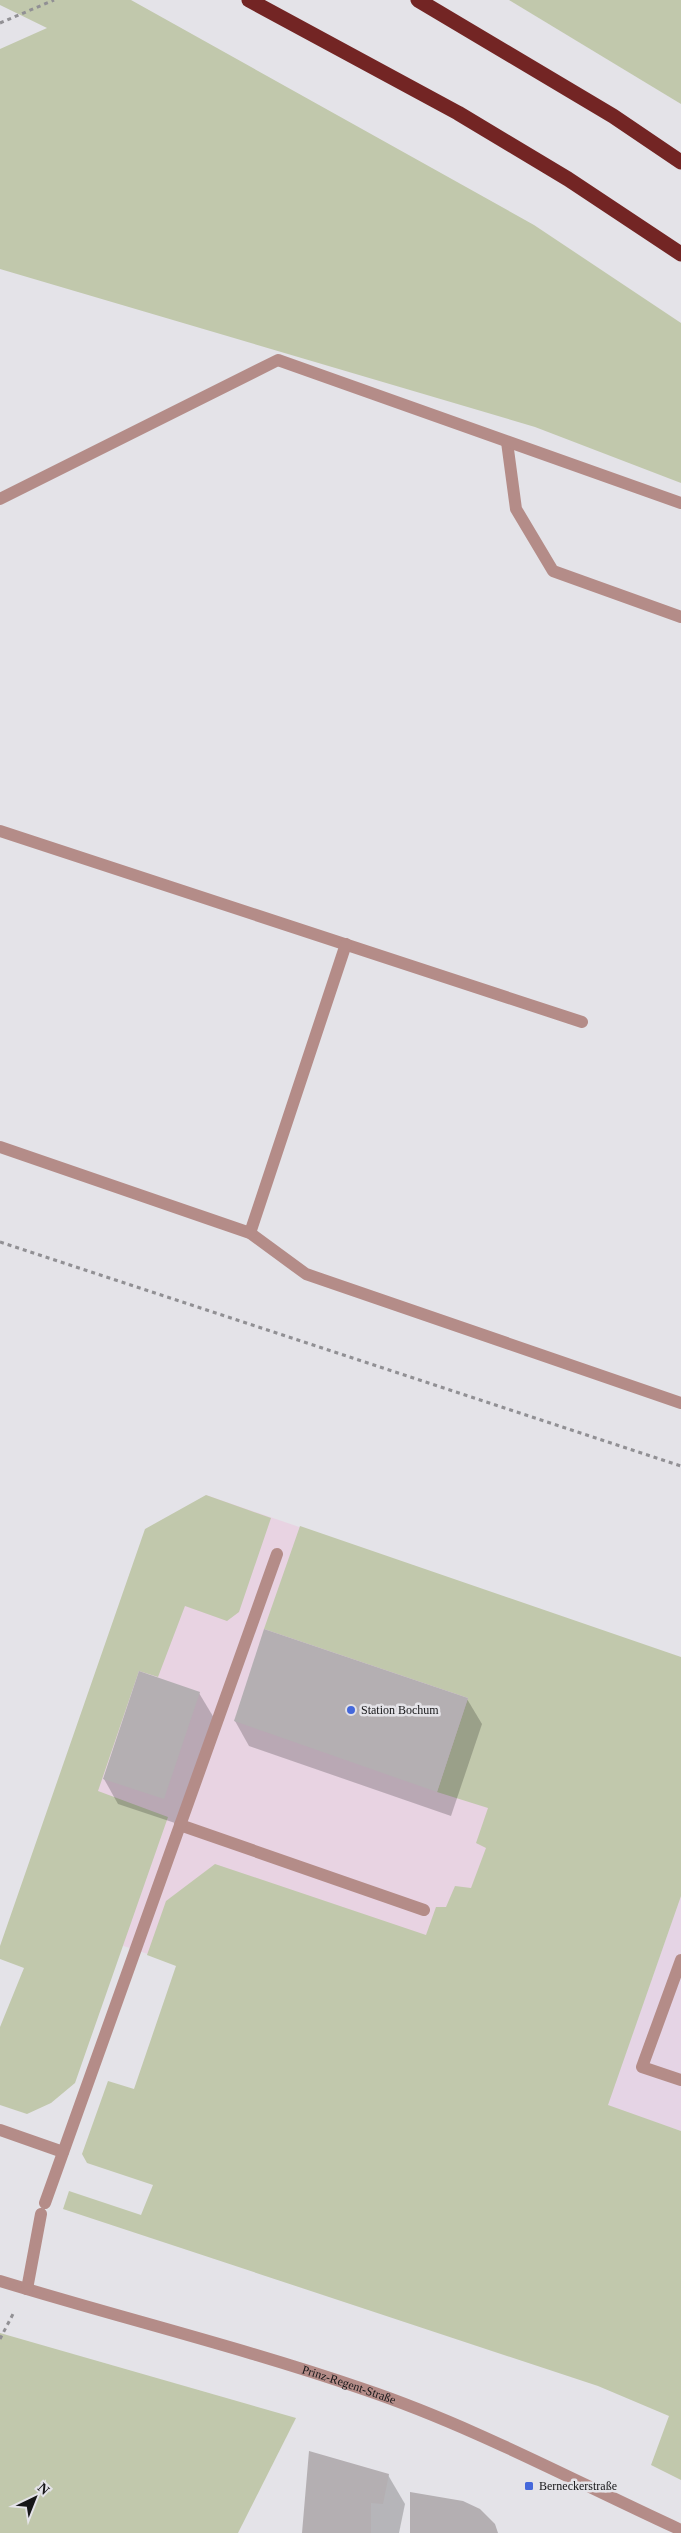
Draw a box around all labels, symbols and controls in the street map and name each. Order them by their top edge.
place label: Station Bochum [361,1703,439,1717]
marker: Station Bochum [345,1704,357,1716]
street label: Prinz-Regent-Straße [300,2362,398,2407]
north arrow [10,2473,60,2523]
place label: Berneckerstraße [539,2479,617,2493]
text: N [35,2480,52,2498]
marker: Berneckerstraße [523,2480,535,2492]

